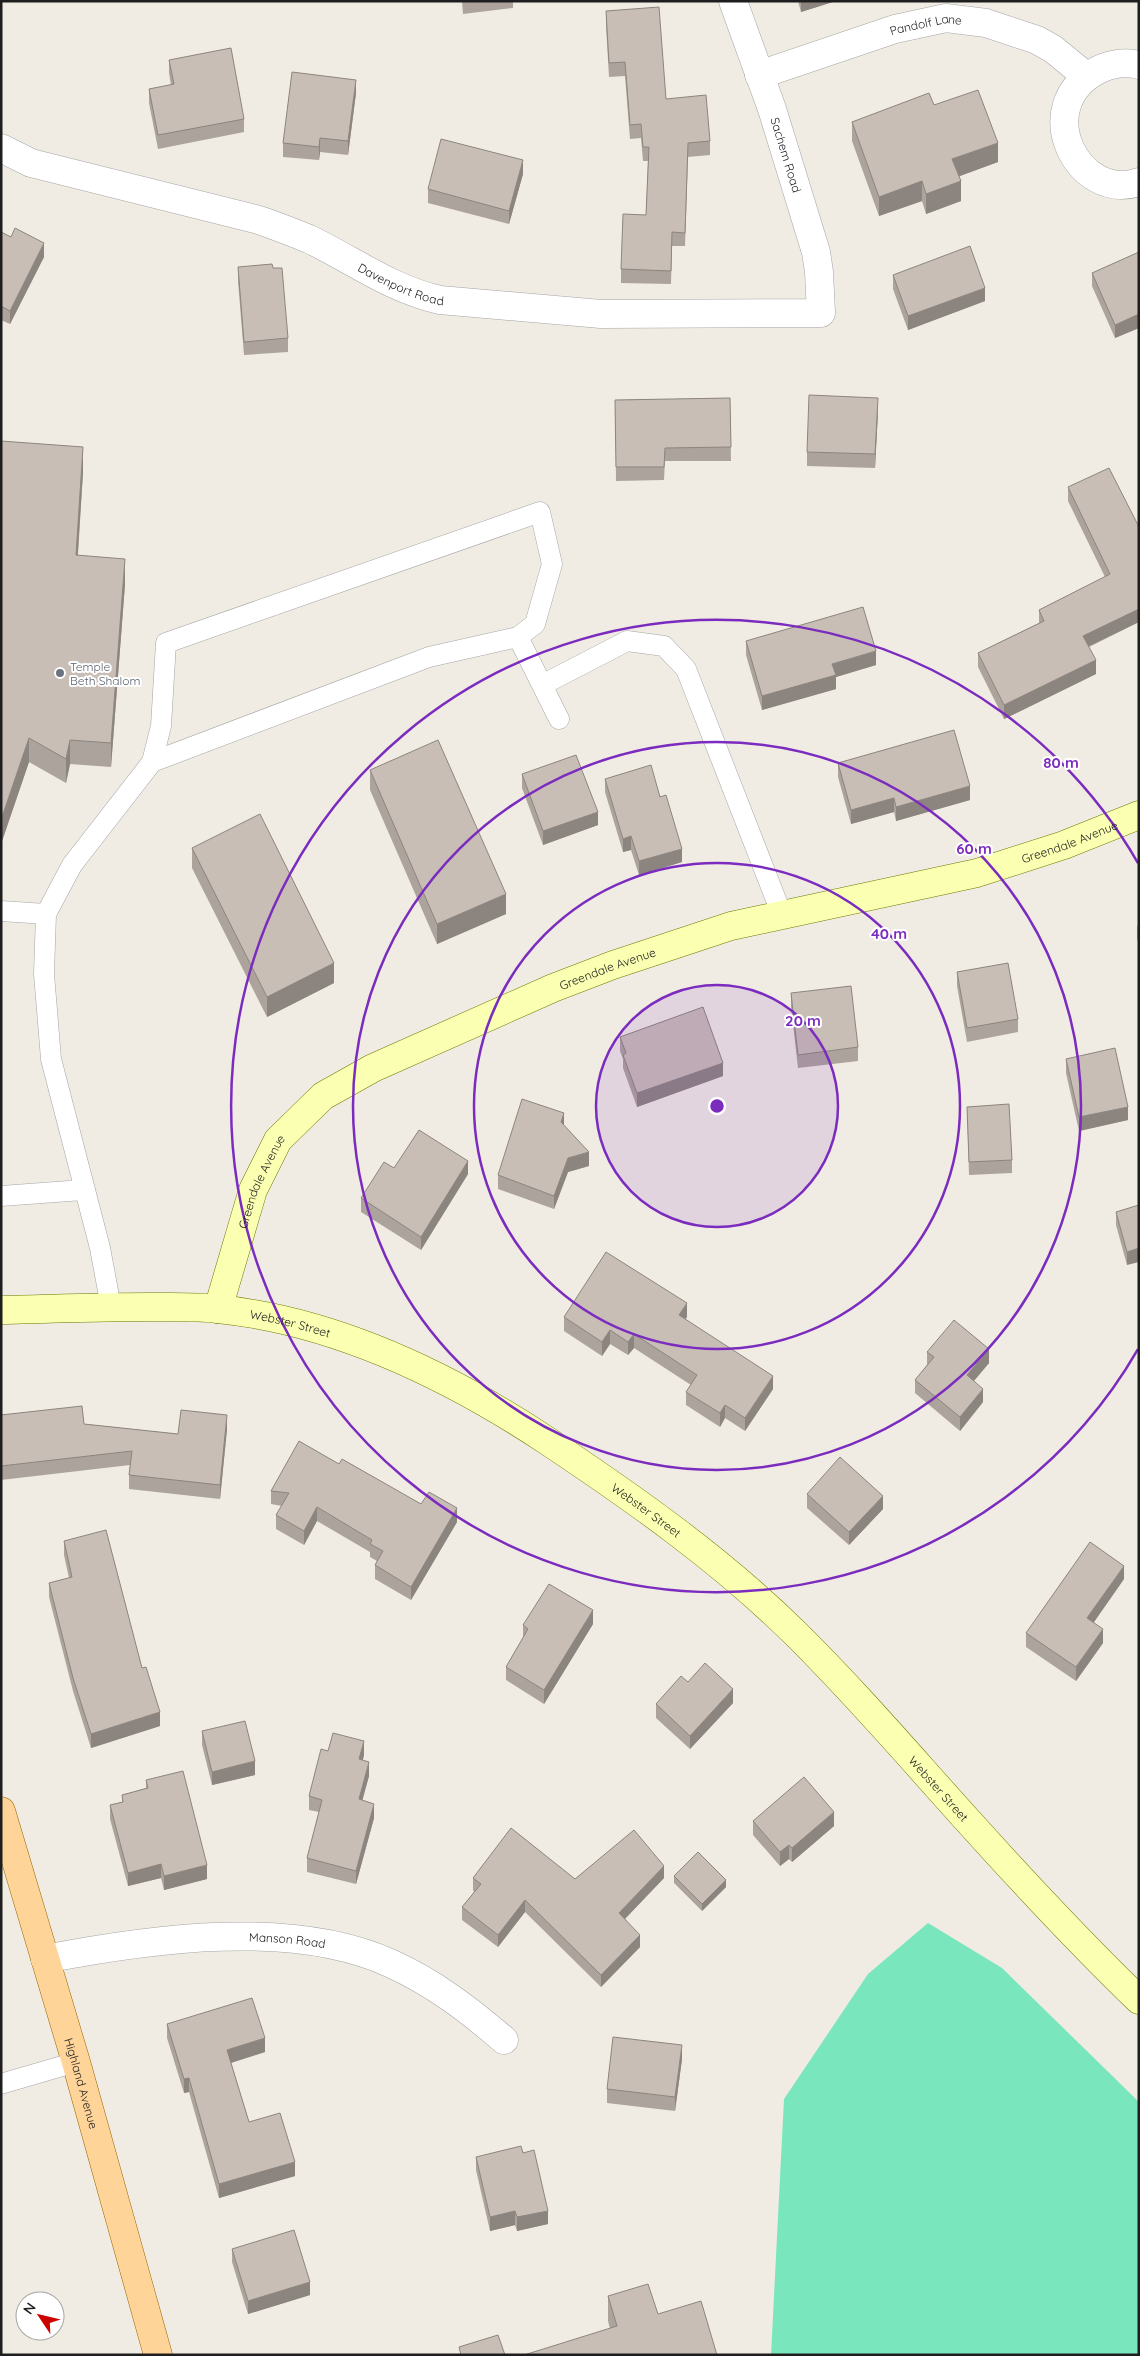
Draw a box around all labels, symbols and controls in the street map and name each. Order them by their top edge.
street label: Pandolf Lane [888,10,963,38]
street label: Sachem Road [767,116,805,194]
street label: Davenport Road [356,259,445,308]
place label: Temple Beth Shalom [70,659,140,688]
marker: Temple Beth Shalom [54,667,66,679]
text: 80 m [1043,753,1079,772]
street label: Greendale Avenue [1019,817,1120,866]
text: 60 m [956,839,992,858]
text: 40 m [871,924,907,943]
street label: Greendale Avenue [557,944,658,992]
text: 20 m [785,1011,821,1030]
centre of rings [708,1097,726,1115]
street label: Greendale Avenue [235,1130,288,1230]
street label: Webster Street [249,1306,333,1340]
street label: Webster Street [609,1479,684,1540]
street label: Webster Street [906,1753,972,1824]
street label: Manson Road [249,1929,327,1951]
street label: Highland Avenue [62,2036,102,2131]
north arrow [15,2291,65,2341]
text: N [19,2299,40,2318]

